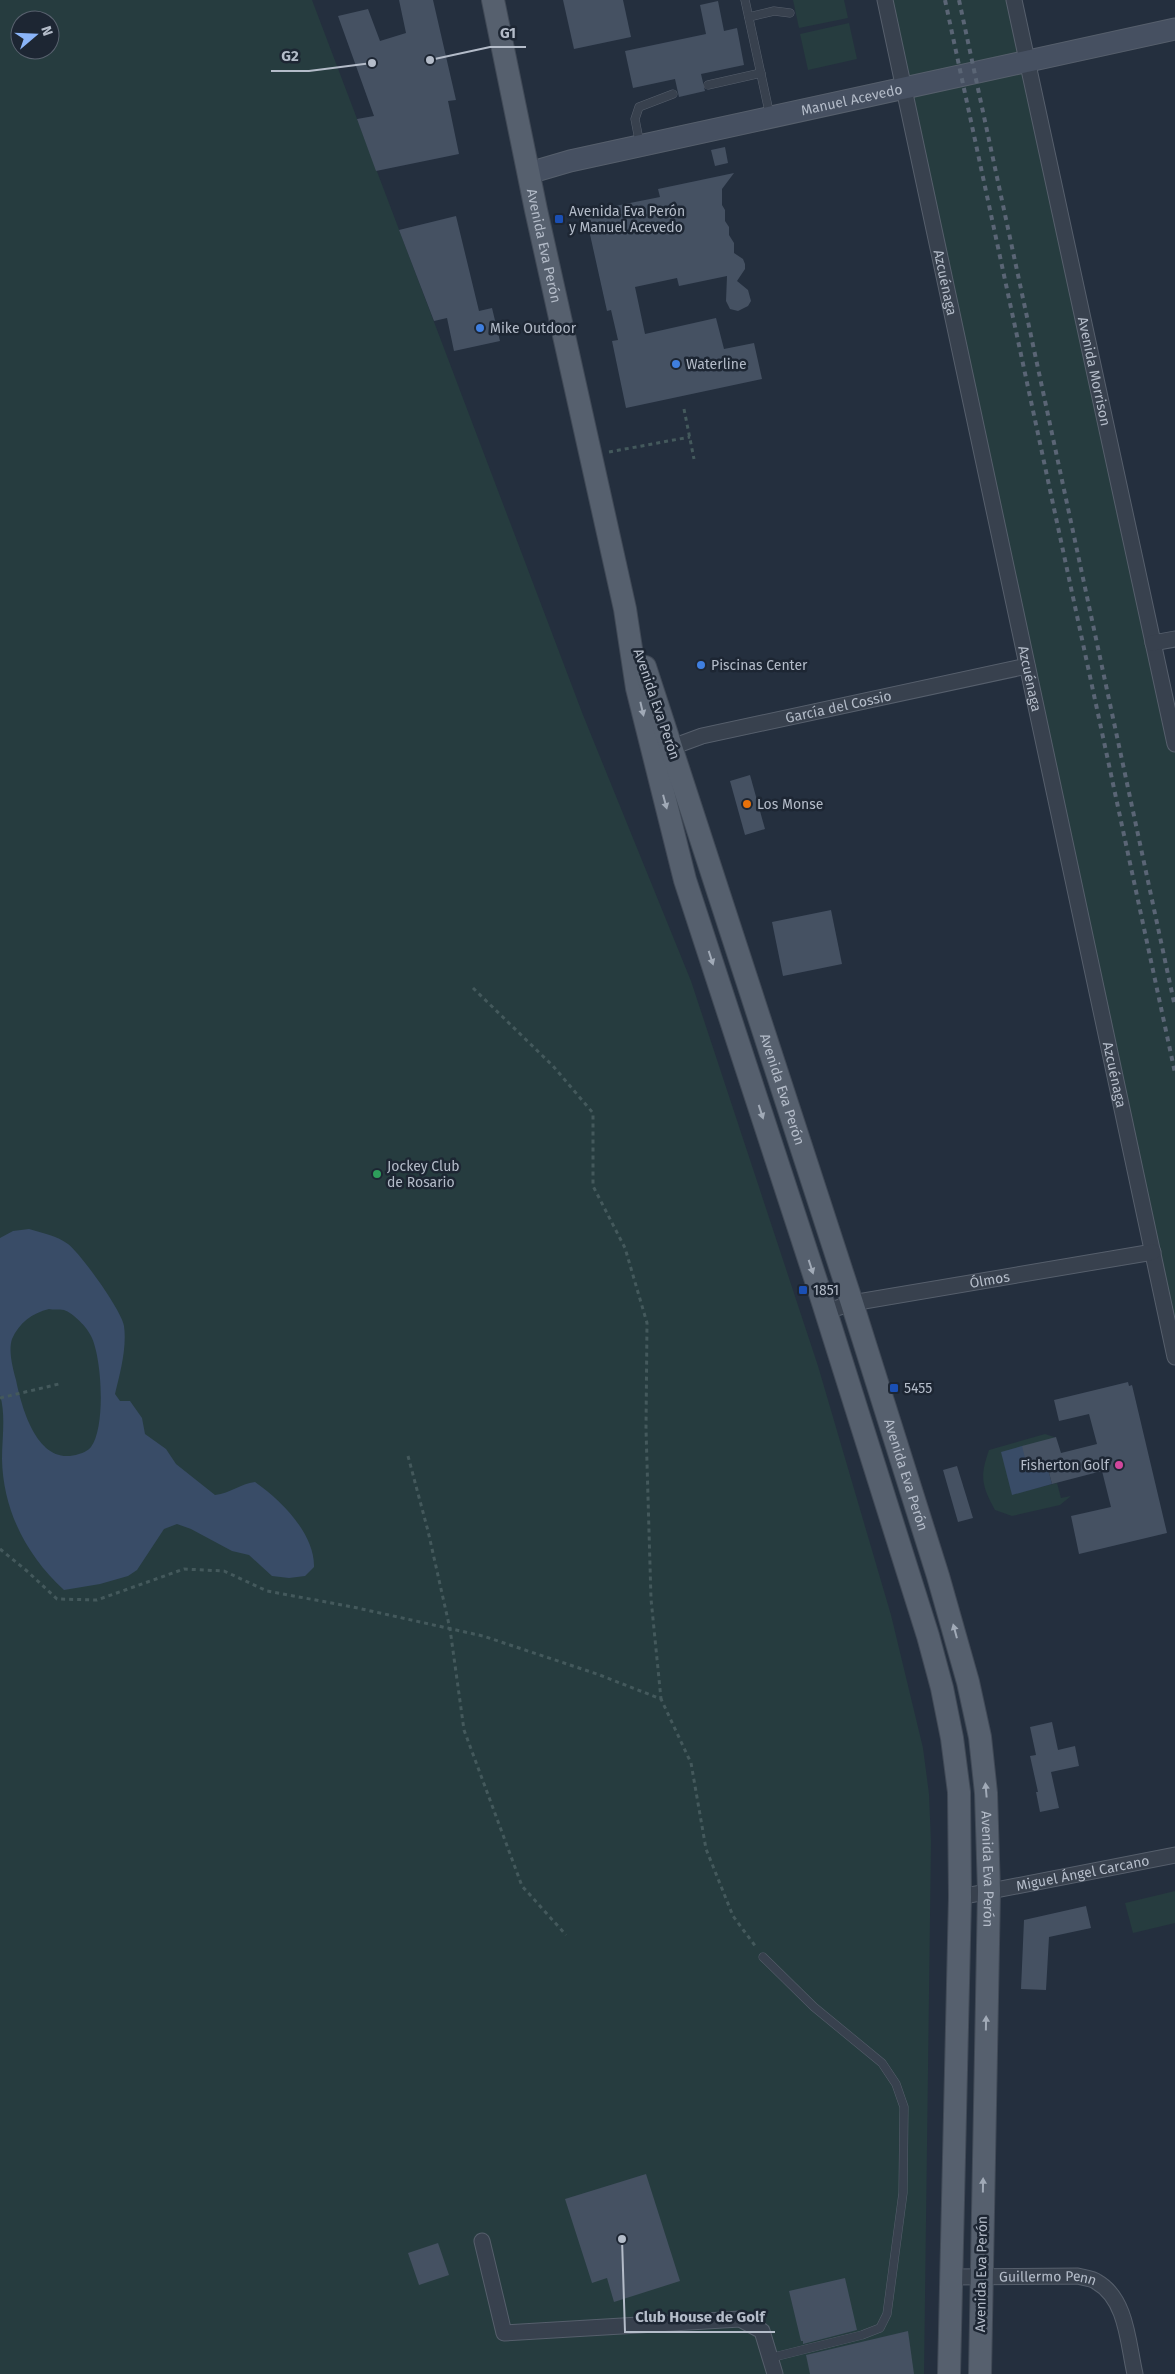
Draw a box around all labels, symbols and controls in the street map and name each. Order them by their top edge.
north arrow [10,10,60,60]
callout: G1 [490,17,526,47]
text: N [37,24,56,38]
text: G1 [500,24,516,42]
callout: G2 [271,41,309,71]
text: G2 [281,47,299,65]
street label: Manuel Acevedo [799,81,904,119]
street label: Avenida Eva Perón [523,187,564,305]
place label: Avenida Eva Perón y Manuel Acevedo [569,203,685,236]
marker: Avenida Eva Perón y Manuel Acevedo [553,213,565,225]
street label: Azcuénaga [930,248,960,317]
street label: Avenida Morrison [1074,315,1114,428]
place label: Mike Outdoor [490,320,577,337]
marker: Mike Outdoor [474,322,486,334]
place label: Waterline [686,356,747,373]
marker: Waterline [670,358,682,370]
street label: Azcuénaga [1014,644,1045,713]
street label: Avenida Eva Perón [630,646,683,762]
place label: Piscinas Center [711,657,808,674]
marker: Piscinas Center [695,659,707,671]
street label: García del Cossio [784,687,893,727]
one-way arrow [638,701,646,716]
one-way arrow [661,794,669,809]
place label: Los Monse [757,796,824,813]
marker: Los Monse [741,798,753,810]
one-way arrow [707,950,715,965]
street label: Avenida Eva Perón [756,1031,808,1147]
street label: Azcuénaga [1099,1040,1129,1109]
one-way arrow [758,1105,765,1120]
place label: Jockey Club de Rosario [387,1158,460,1191]
marker: Jockey Club de Rosario [371,1168,383,1180]
one-way arrow [807,1260,815,1275]
street label: Ólmos [968,1268,1012,1292]
place label: 1851 [813,1282,839,1299]
marker: 1851 [797,1284,809,1296]
place label: 5455 [904,1380,932,1397]
marker: 5455 [888,1382,900,1394]
street label: Avenida Eva Perón [880,1417,931,1533]
place label: Fisherton Golf [1020,1457,1110,1474]
marker: Fisherton Golf [1113,1459,1125,1471]
one-way arrow [950,1624,958,1639]
one-way arrow [982,1782,990,1798]
street label: Avenida Eva Perón [978,1811,997,1927]
street label: Miguel Ángel Carcano [1015,1852,1151,1895]
one-way arrow [983,2015,991,2031]
one-way arrow [979,2177,987,2193]
street label: Avenida Eva Perón [972,2216,991,2332]
street label: Guillermo Penn [999,2268,1099,2289]
callout: Club House de Golf [625,2302,775,2332]
text: Club House de Golf [635,2308,766,2326]

